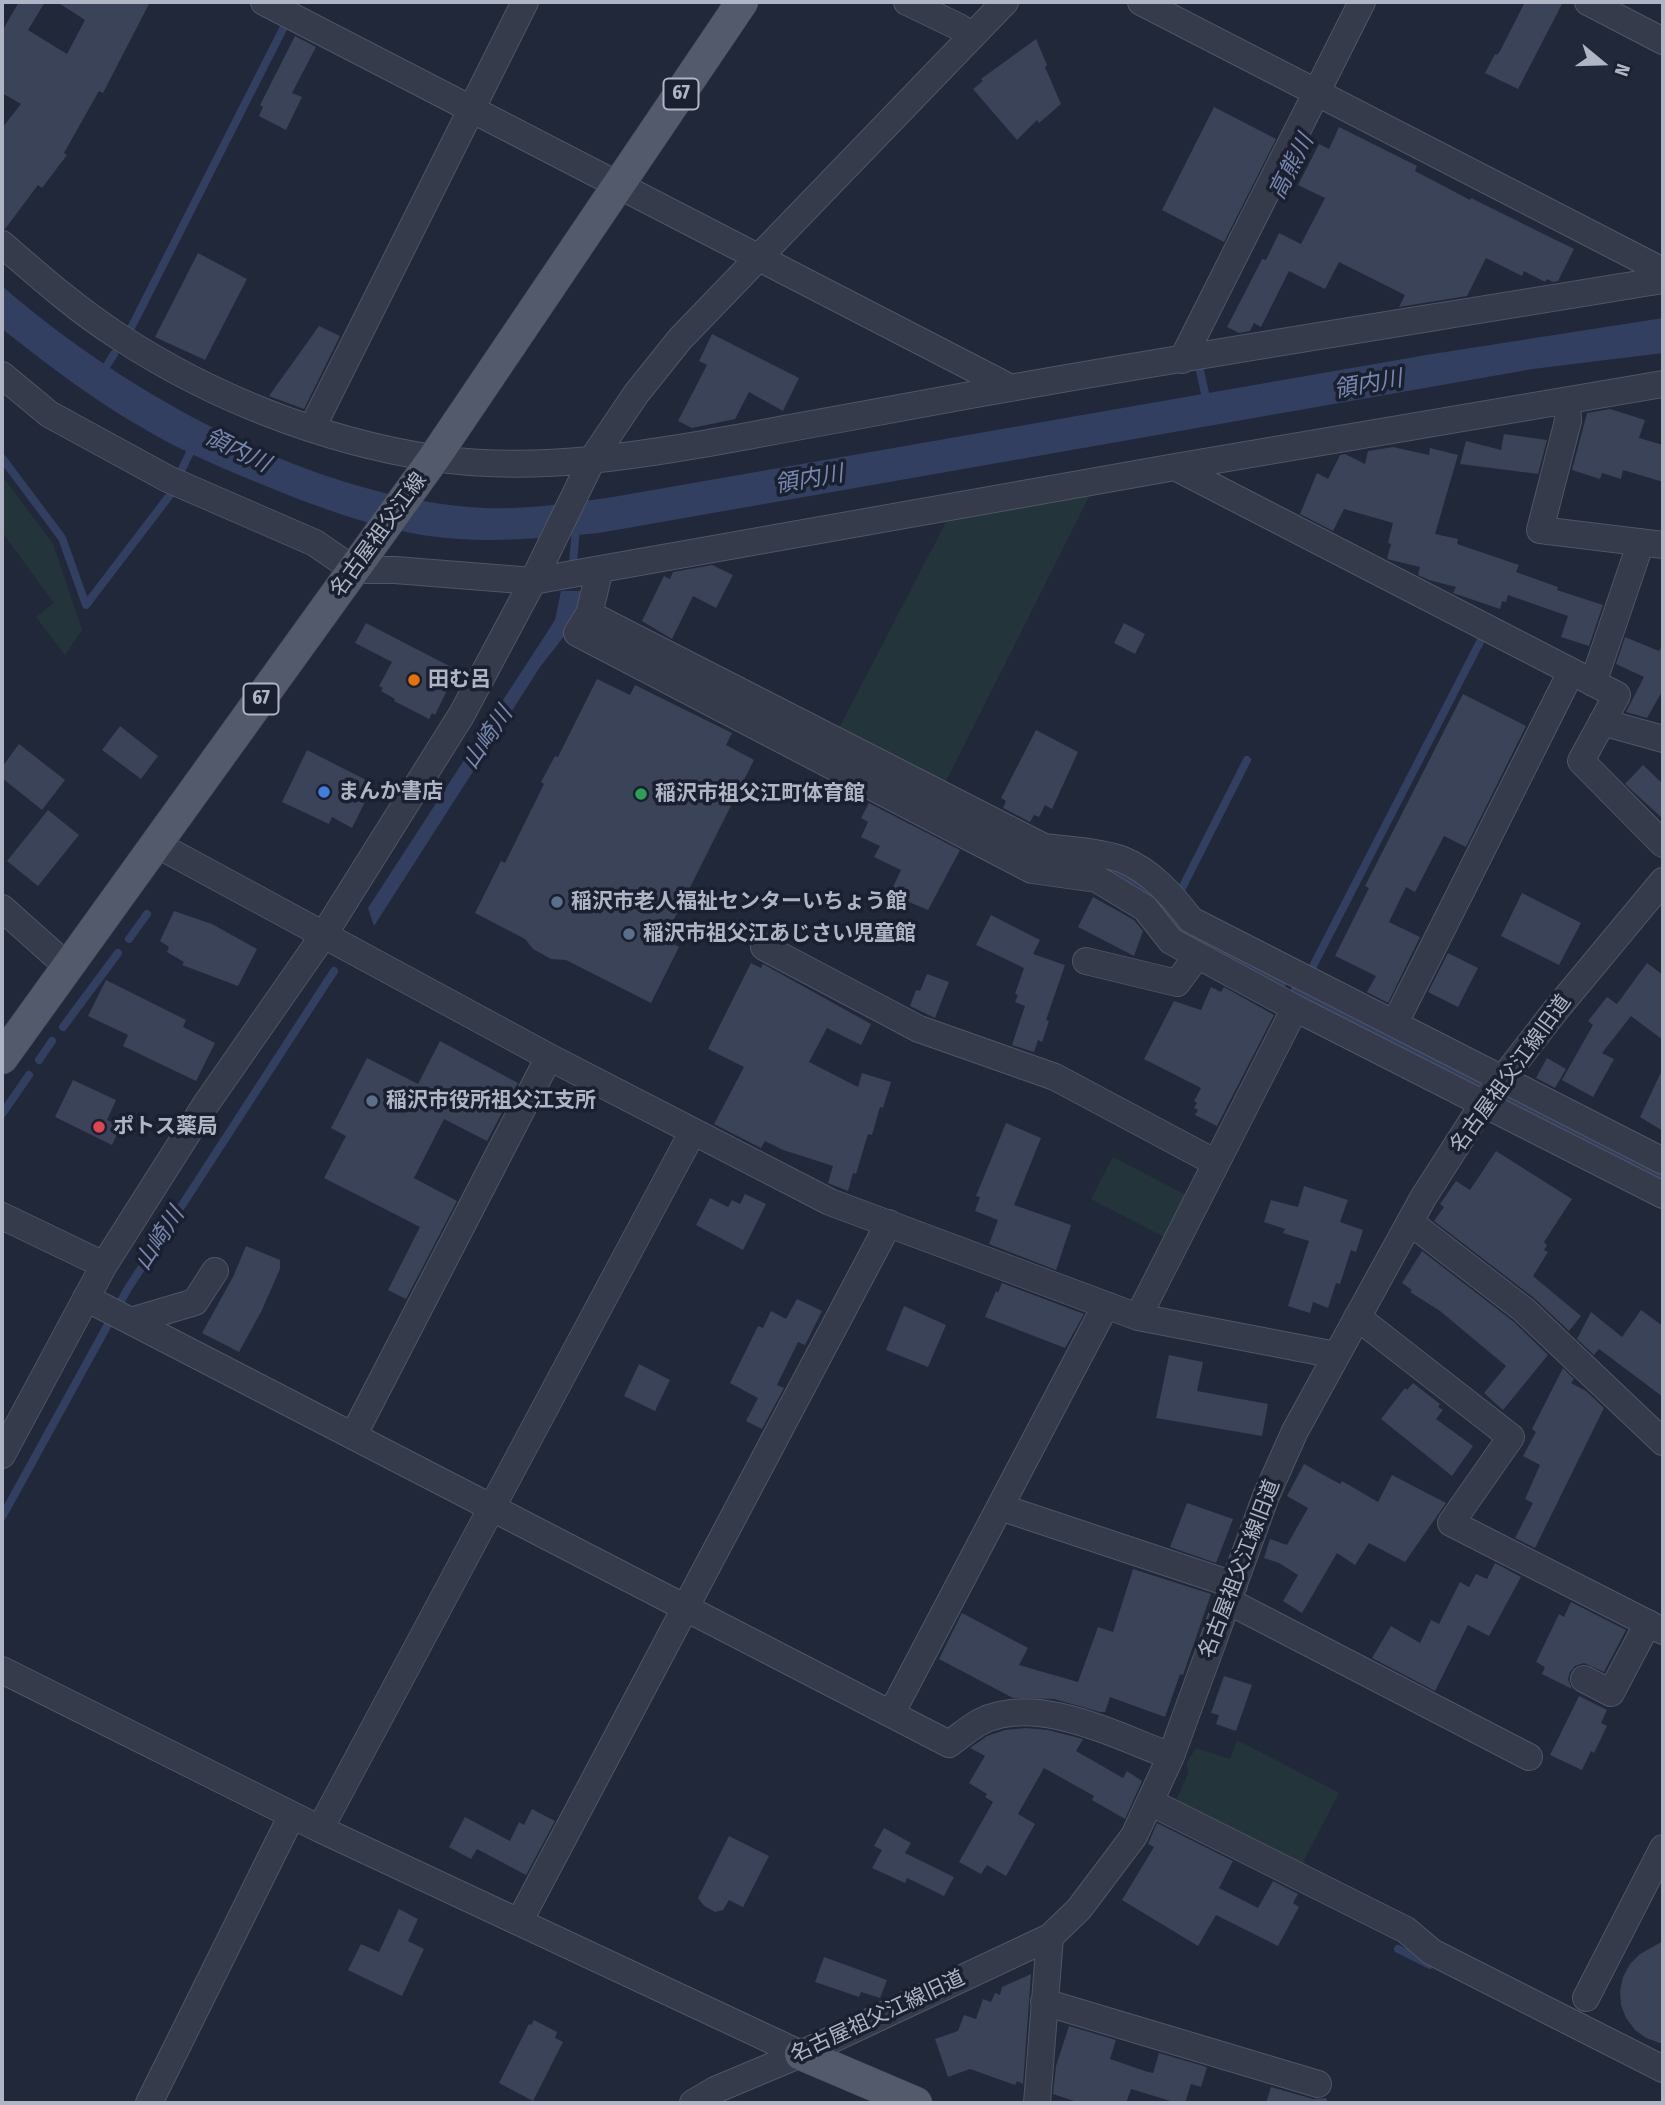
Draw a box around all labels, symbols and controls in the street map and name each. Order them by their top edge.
north arrow [1567,28,1637,98]
text: N [1610,61,1635,79]
road number: 67 [664,78,698,110]
water label: 高熊川 [1264,130,1320,204]
water label: 領内川 [1332,365,1404,405]
water label: 領内川 [200,423,274,479]
water label: 領内川 [773,460,845,500]
street label: 名古屋祖父江線 [326,468,432,602]
place label: 田む呂 [428,667,491,693]
marker: 田む呂 [406,672,422,688]
road number: 67 [244,684,278,714]
water label: 山崎川 [457,702,519,774]
place label: まんか書店 [338,779,443,805]
place label: 稲沢市祖父江町体育館 [655,781,865,807]
marker: まんか書店 [316,784,332,800]
marker: 稲沢市祖父江町体育館 [633,786,649,802]
place label: 稲沢市老人福祉センターいちょう館 [571,889,907,915]
marker: 稲沢市老人福祉センターいちょう館 [549,894,565,910]
place label: 稲沢市祖父江あじさい児童館 [643,921,916,947]
marker: 稲沢市祖父江あじさい児童館 [621,926,637,942]
street label: 名古屋祖父江線旧道 [1445,990,1577,1158]
place label: 稲沢市役所祖父江支所 [386,1088,596,1114]
marker: 稲沢市役所祖父江支所 [364,1093,380,1109]
place label: ポトス薬局 [113,1114,218,1140]
marker: ポトス薬局 [91,1119,107,1135]
water label: 山崎川 [130,1203,190,1275]
street label: 名古屋祖父江線旧道 [1194,1476,1286,1662]
street label: 名古屋祖父江線旧道 [787,1966,969,2068]

